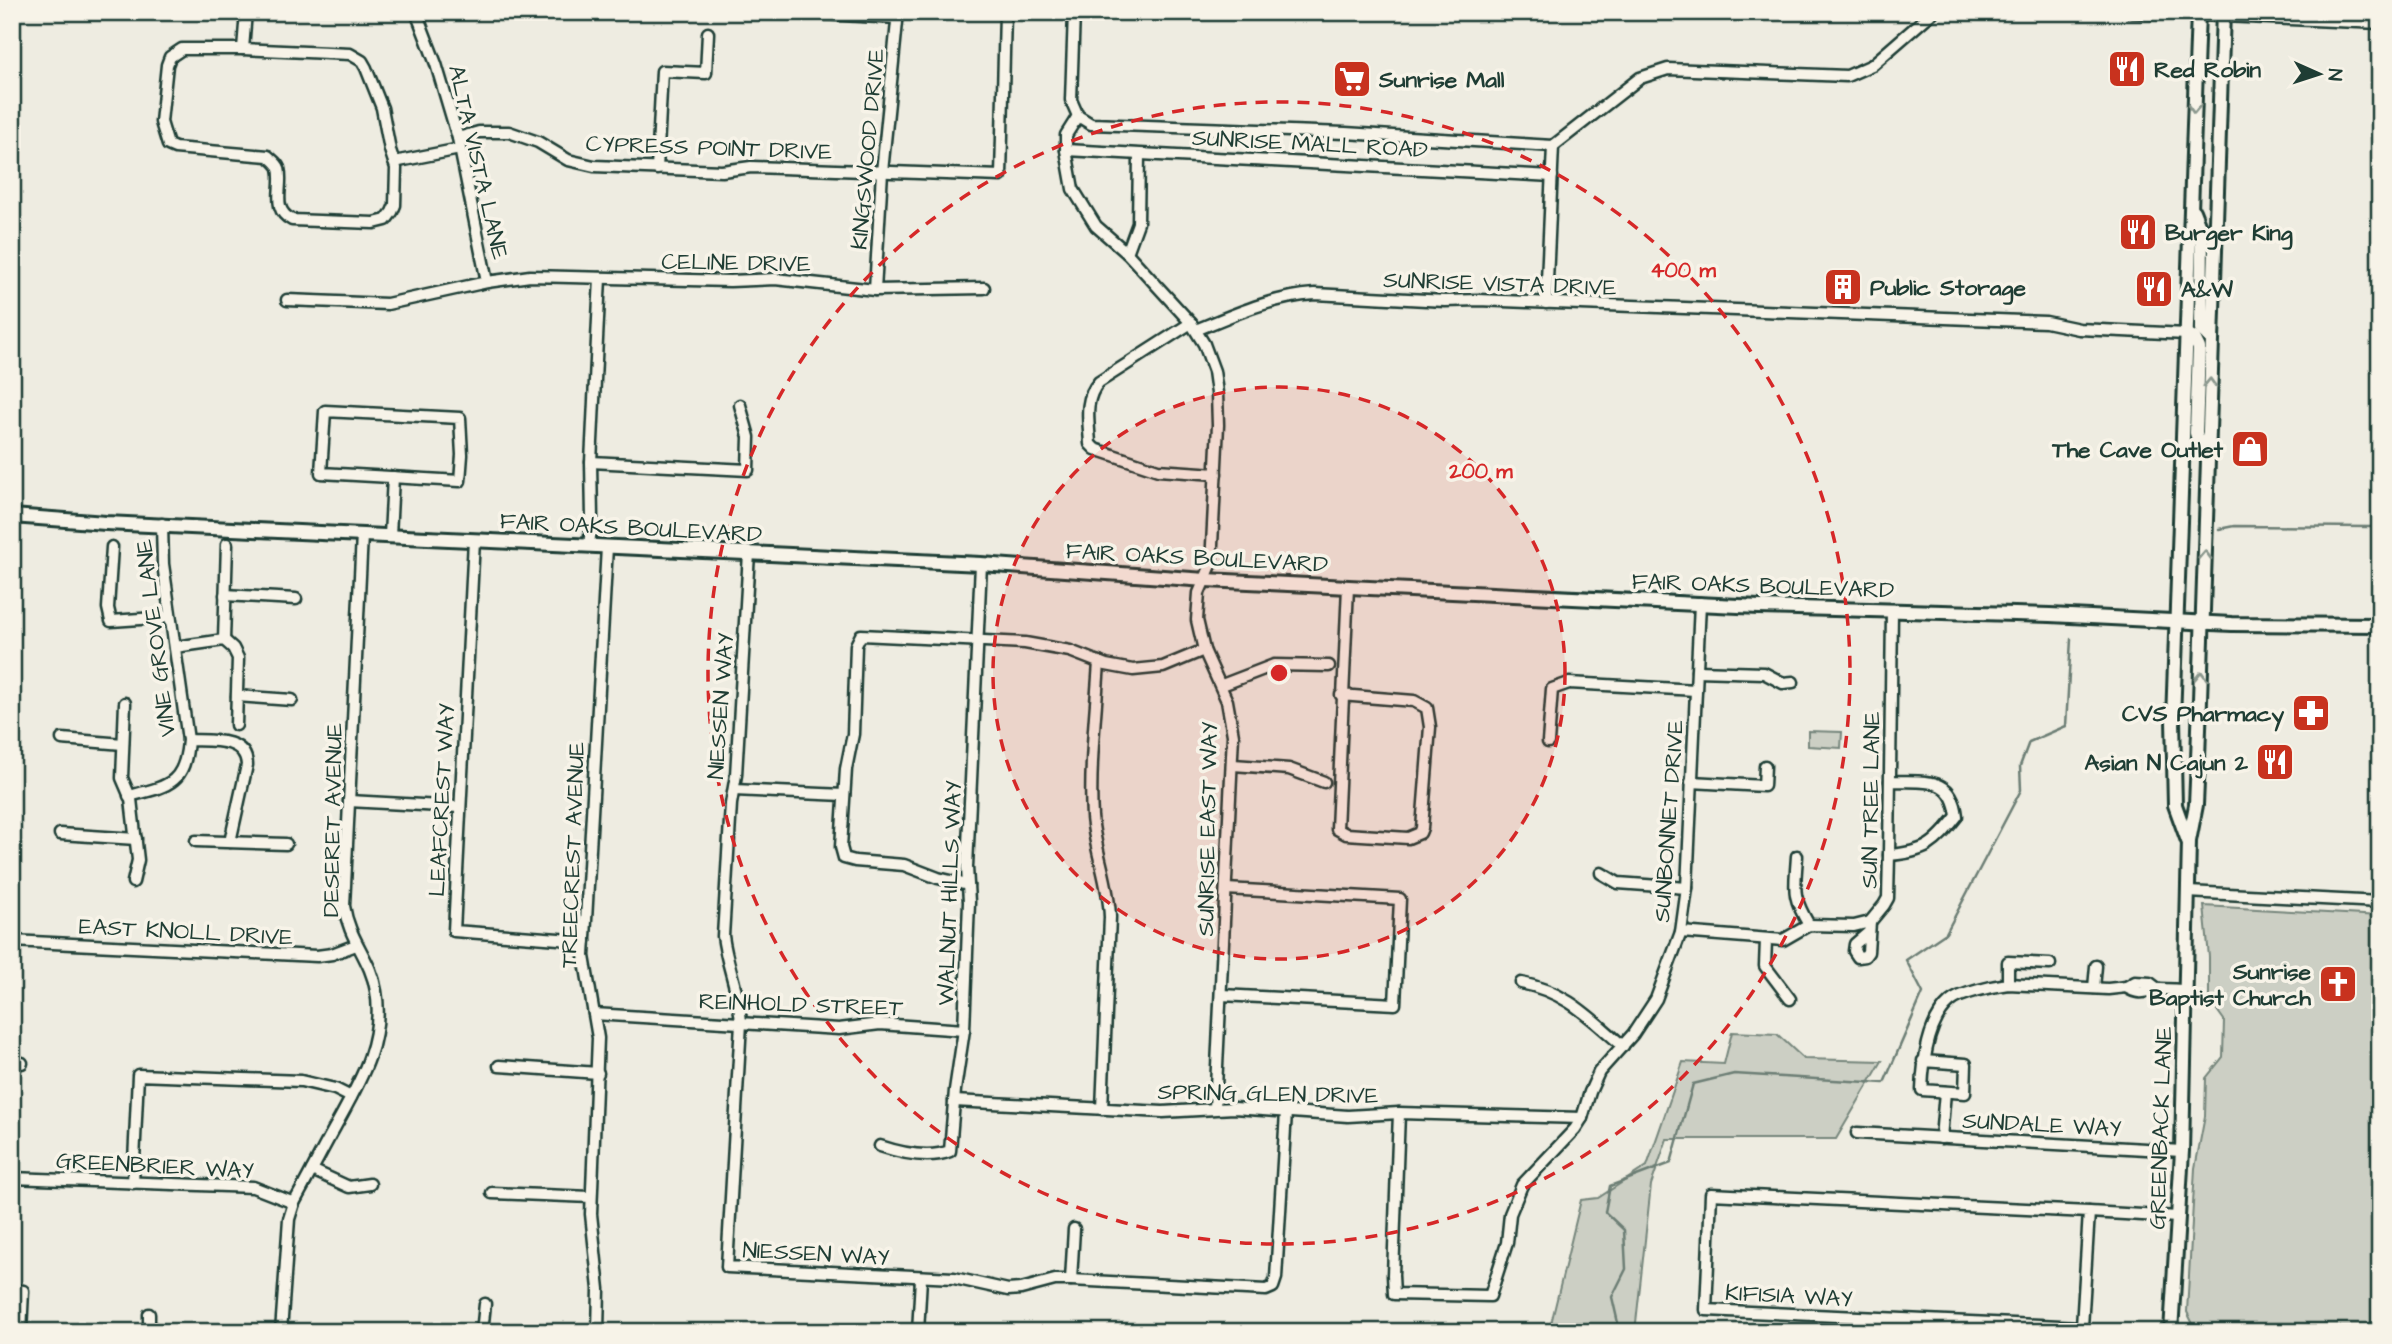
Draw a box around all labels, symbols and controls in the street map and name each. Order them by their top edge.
north arrow [2284,38,2354,108]
street label: KINGSWOOD DRIVE [843,47,893,251]
restaurant icon: Red Robin [2106,48,2148,90]
place label: Red Robin [2154,54,2262,86]
supermarket icon: Sunrise Mall [1331,58,1373,100]
street label: ALTA VISTA LANE [440,62,516,263]
place label: Sunrise Mall [1378,64,1505,96]
text: N [2321,68,2348,82]
one-way arrow [2187,104,2202,115]
street label: SUNRISE MALL ROAD [1191,122,1429,166]
street label: CYPRESS POINT DRIVE [585,128,833,168]
restaurant icon: Burger King [2117,211,2159,253]
place label: Burger King [2165,217,2293,250]
street label: CELINE DRIVE [661,246,811,280]
text: 400 m [1650,256,1716,285]
street label: SUNRISE VISTA DRIVE [1383,264,1618,304]
building icon: Public Storage [1822,266,1864,308]
restaurant icon: A&W [2133,268,2175,310]
place label: Public Storage [1870,272,2026,305]
place label: A&W [2181,274,2233,306]
one-way arrow [2203,377,2218,388]
shop icon: The Cave Outlet [2229,428,2271,470]
place label: The Cave Outlet [2051,434,2224,466]
text: 200 m [1448,457,1513,486]
street label: FAIR OAKS BOULEVARD [499,505,763,551]
street label: FAIR OAKS BOULEVARD [1065,535,1329,581]
street label: VINE GROVE LANE [128,537,184,738]
one-way arrow [2197,549,2212,560]
street label: FAIR OAKS BOULEVARD [1631,565,1895,607]
street label: NIESSEN WAY [700,632,742,780]
centre of rings [1267,661,1291,685]
one-way arrow [2193,671,2208,682]
pharmacy icon: CVS Pharmacy [2290,692,2332,734]
place label: CVS Pharmacy [2122,698,2284,732]
street label: LEAFCREST WAY [421,703,463,897]
street label: SUN TREE LANE [1853,711,1889,889]
street label: SUNBONNET DRIVE [1646,718,1692,923]
street label: SUNRISE EAST WAY [1190,721,1226,937]
street label: DESERET AVENUE [315,722,351,917]
street label: TREECREST AVENUE [553,741,593,969]
restaurant icon: Asian N Cajun 2 [2254,741,2296,783]
place label: Asian N Cajun 2 [2085,747,2249,779]
street label: WALNUT HILLS WAY [930,780,970,1006]
street label: EAST KNOLL DRIVE [78,910,294,954]
place label: Sunrise Baptist Church [2149,956,2312,1014]
church icon: Sunrise Baptist Church [2317,963,2359,1005]
street label: REINHOLD STREET [698,985,904,1025]
street label: GREENBACK LANE [2141,1026,2181,1230]
street label: SPRING GLEN DRIVE [1157,1076,1379,1112]
street label: SUNDALE WAY [1962,1105,2122,1145]
street label: GREENBRIER WAY [55,1145,255,1187]
street label: NIESSEN WAY [742,1234,890,1274]
street label: KIFISIA WAY [1724,1277,1854,1315]

